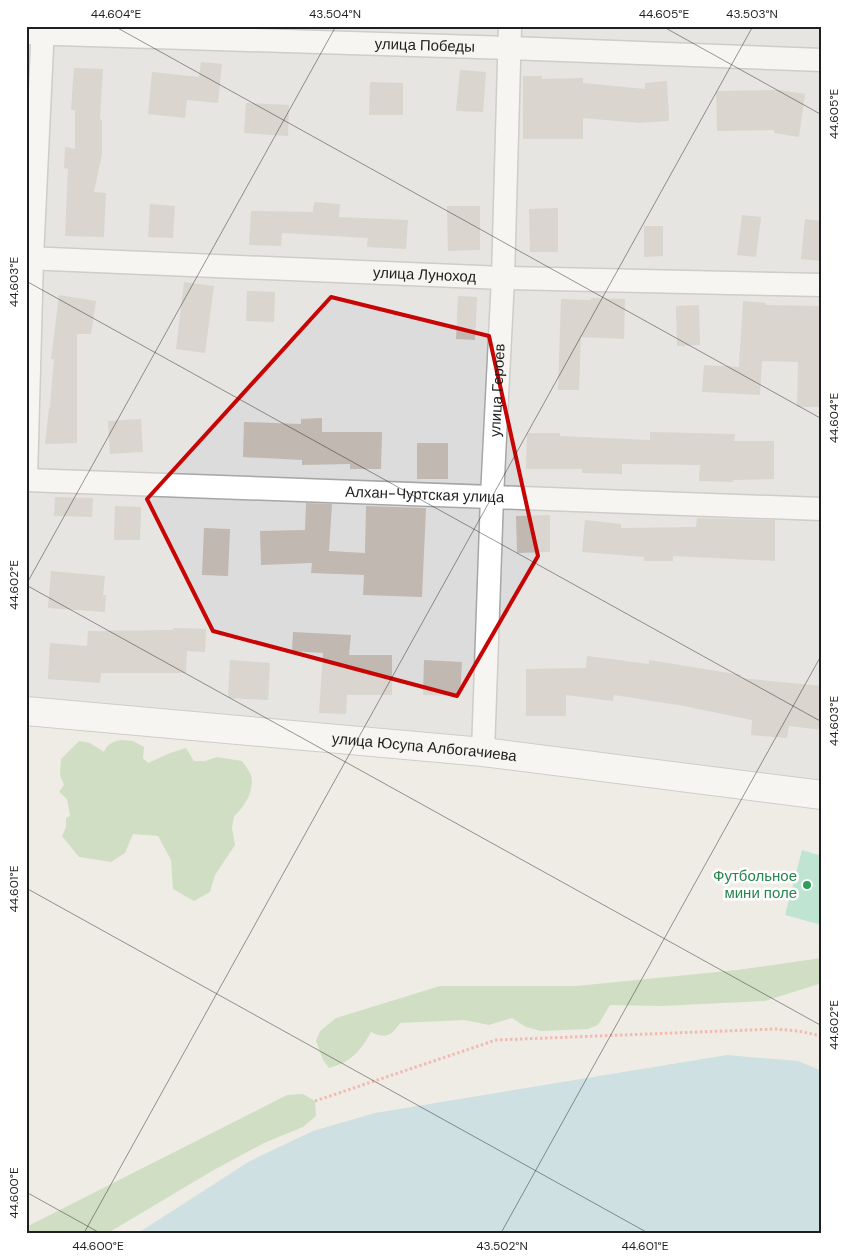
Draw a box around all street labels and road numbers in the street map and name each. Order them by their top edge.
street label: улица Победы [374,34,475,57]
street label: улица Луноход [373,263,477,287]
street label: улица Героев [485,343,510,438]
street label: Алхан-Чуртская улица [345,482,505,507]
street label: улица Юсупа Албогачиева [331,728,519,766]

